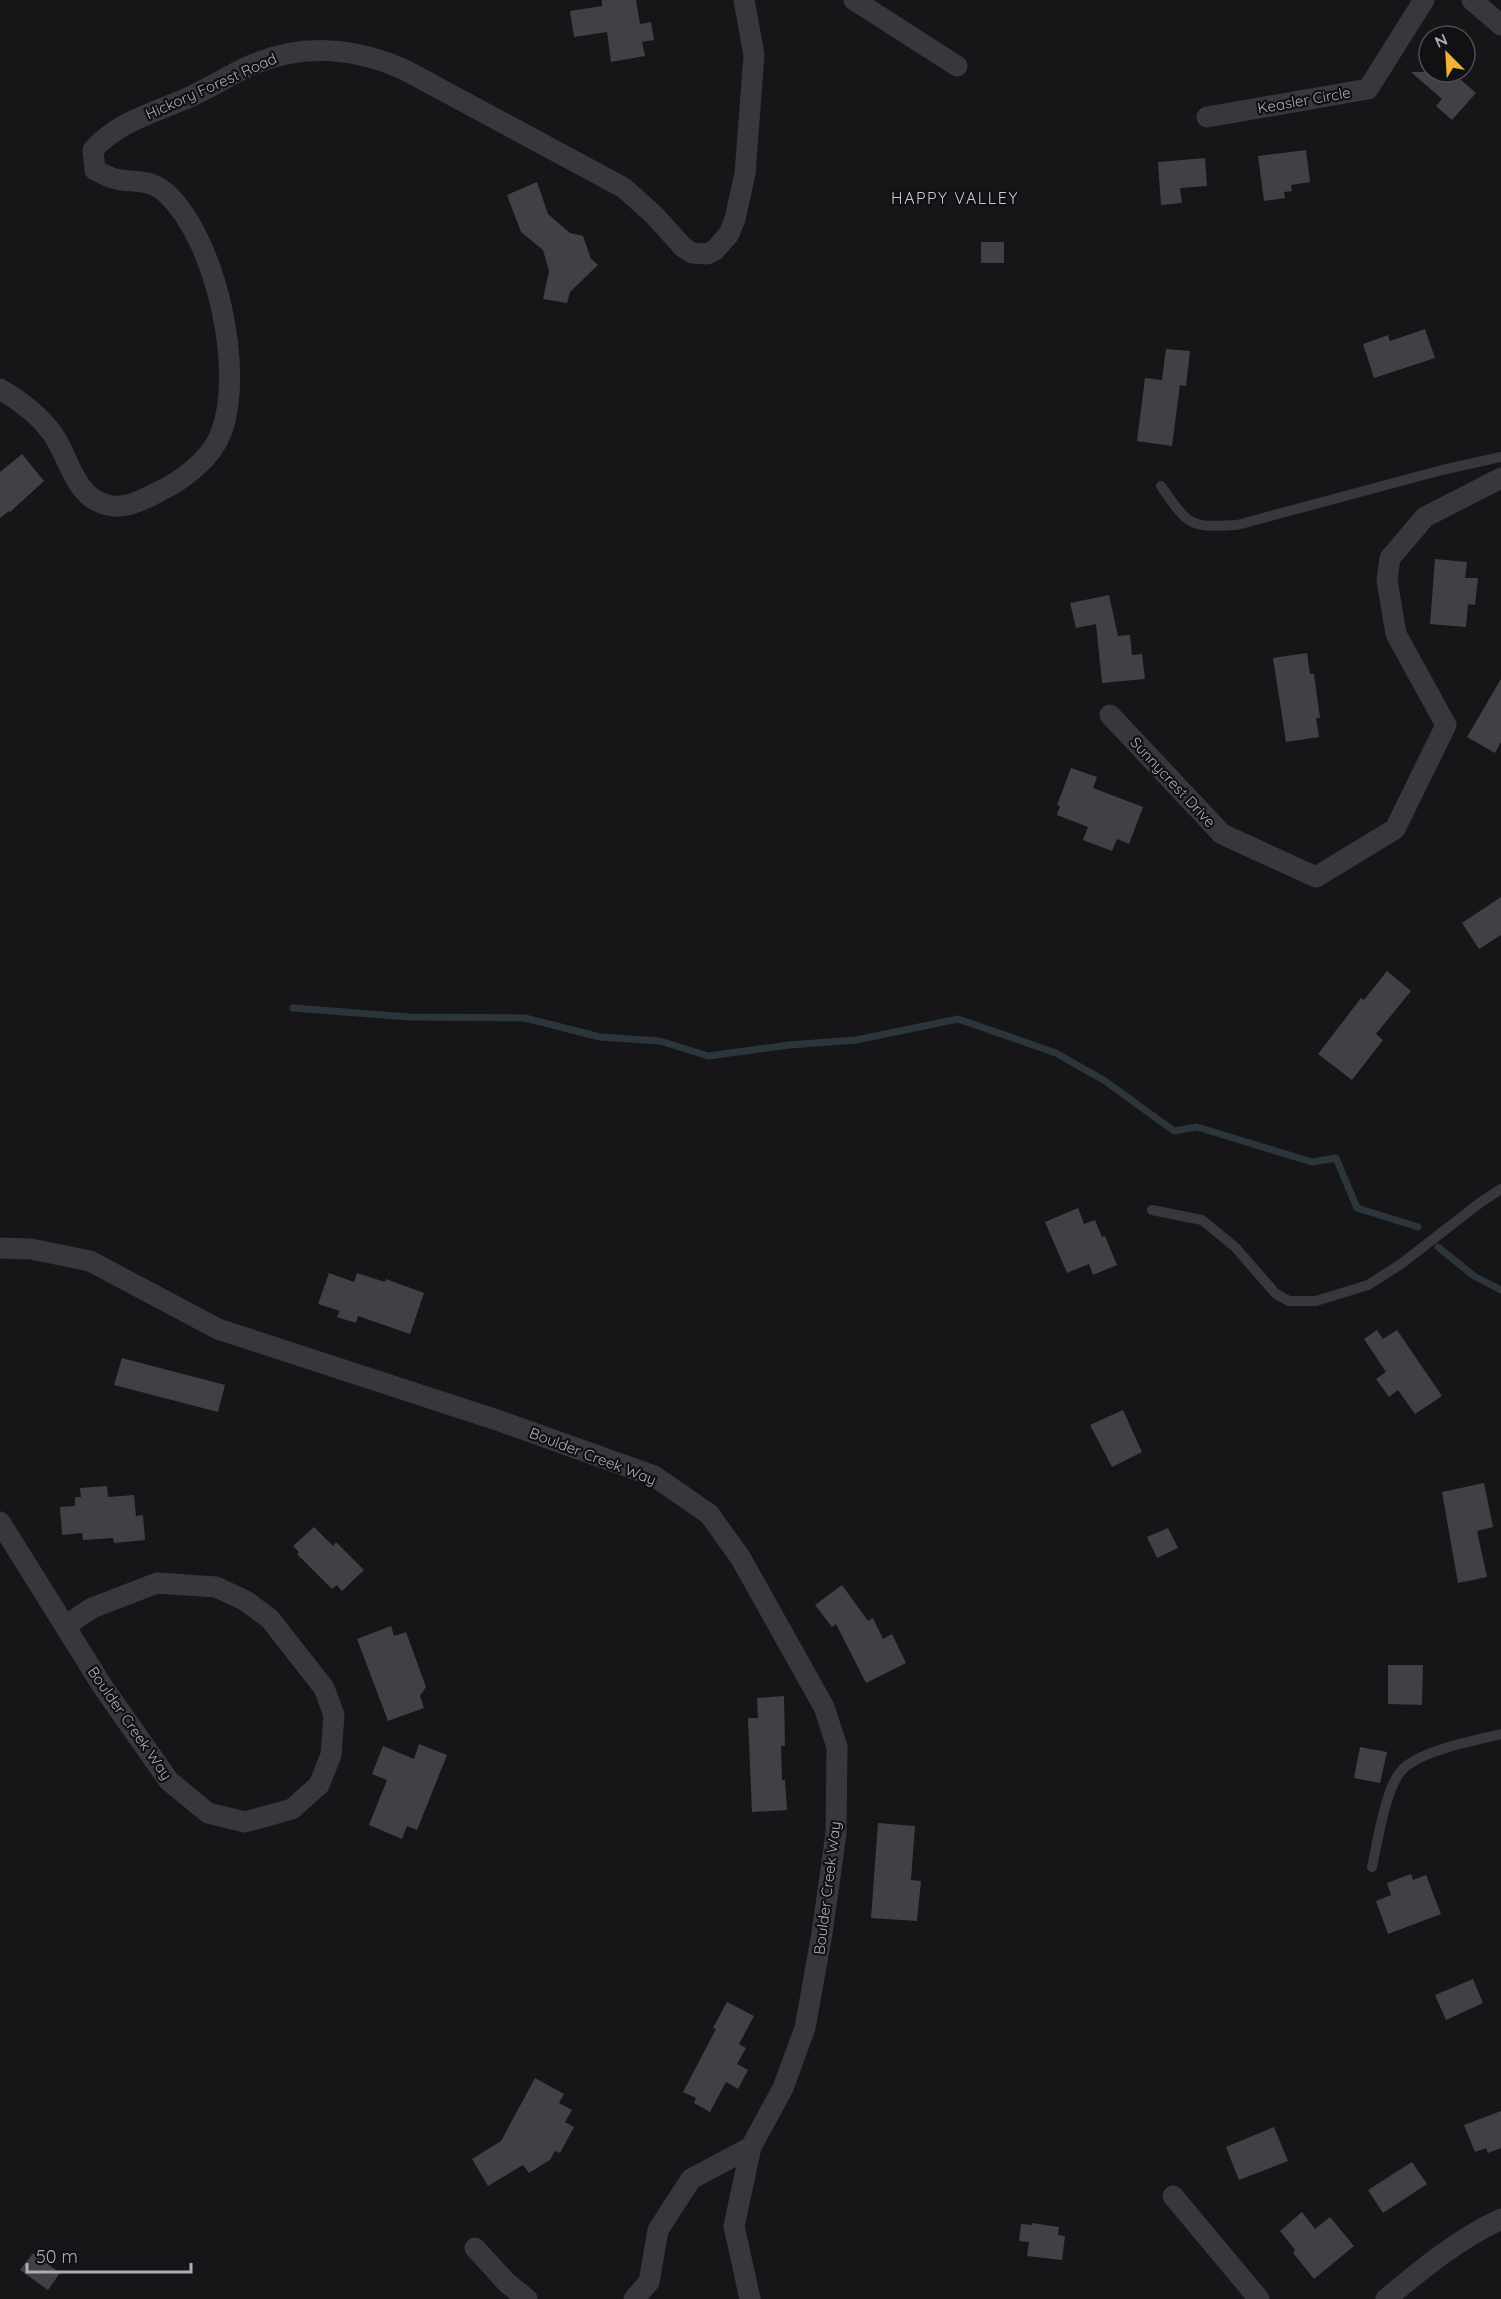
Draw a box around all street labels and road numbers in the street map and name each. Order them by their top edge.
street label: Hickory Forest Road [142,49,280,123]
street label: Keasler Circle [1256,82,1352,118]
street label: Sunnycrest Drive [1126,733,1220,831]
street label: Boulder Creek Way [527,1423,659,1489]
street label: Boulder Creek Way [84,1663,176,1783]
street label: Boulder Creek Way [809,1820,845,1956]

